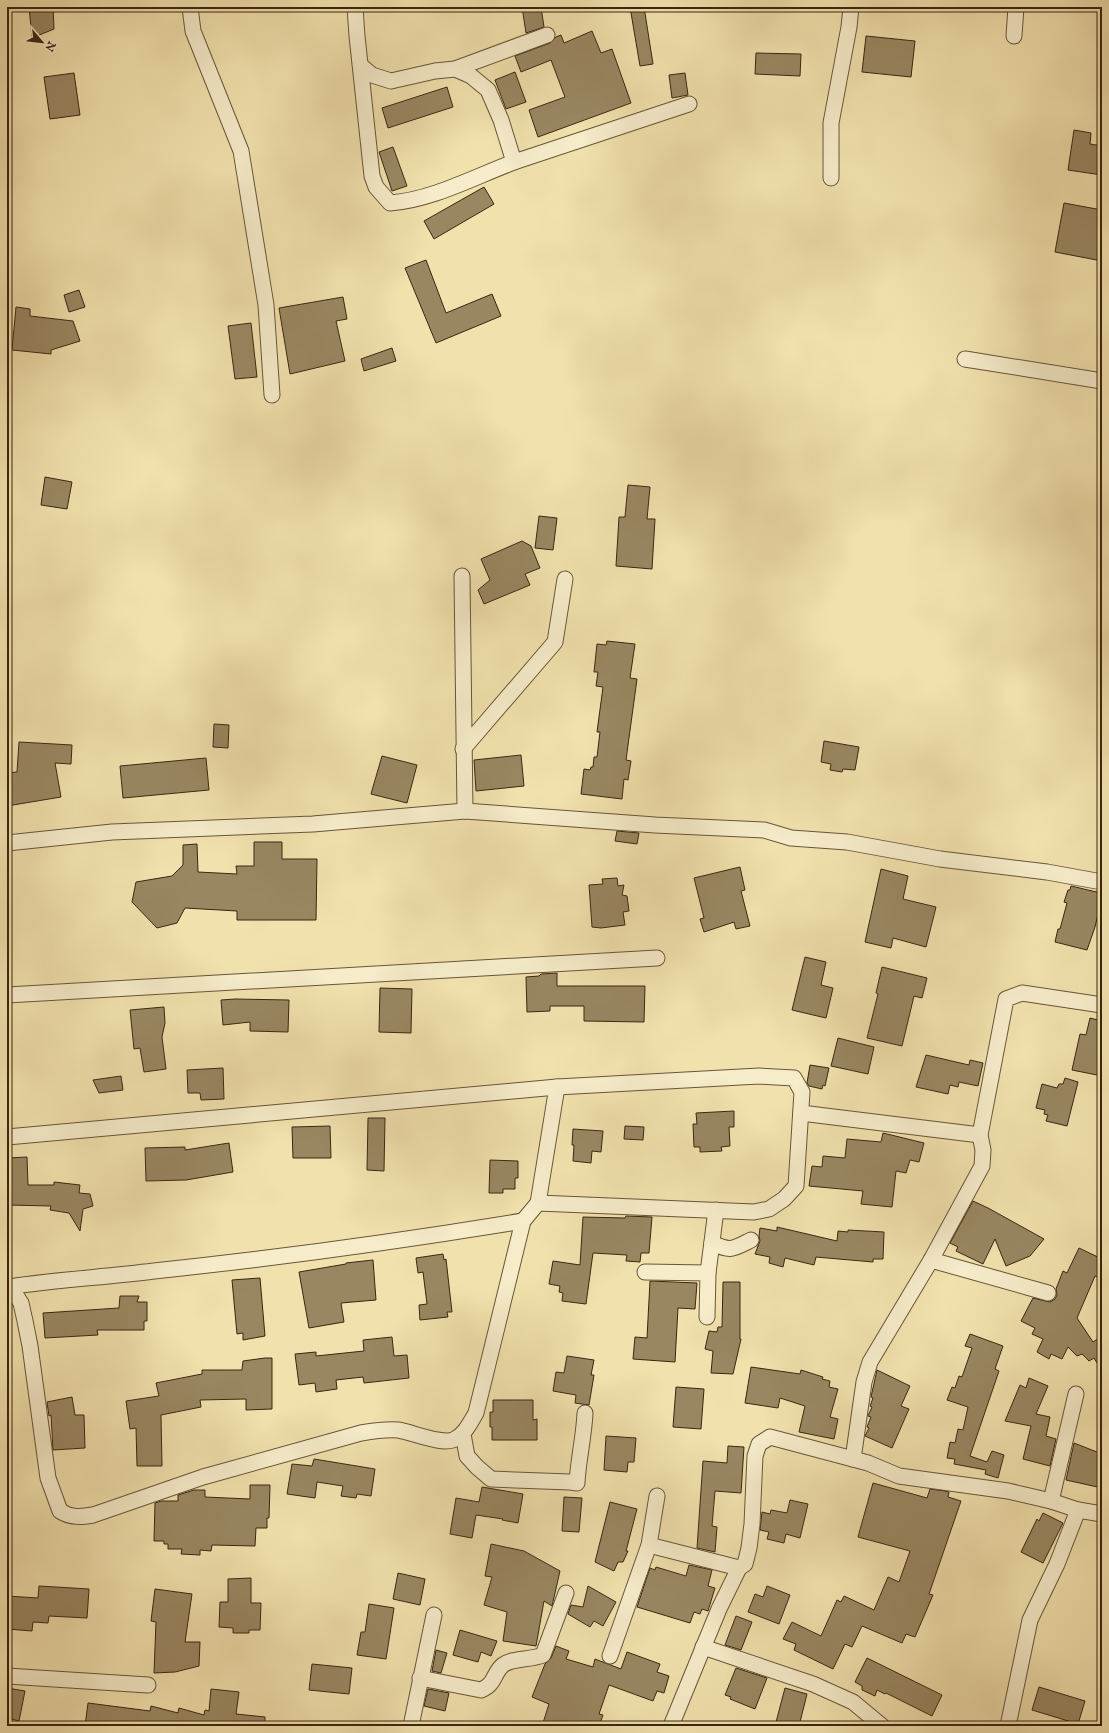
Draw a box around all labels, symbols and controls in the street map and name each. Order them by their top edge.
north arrow [22,22,62,62]
text: N [41,38,59,54]

